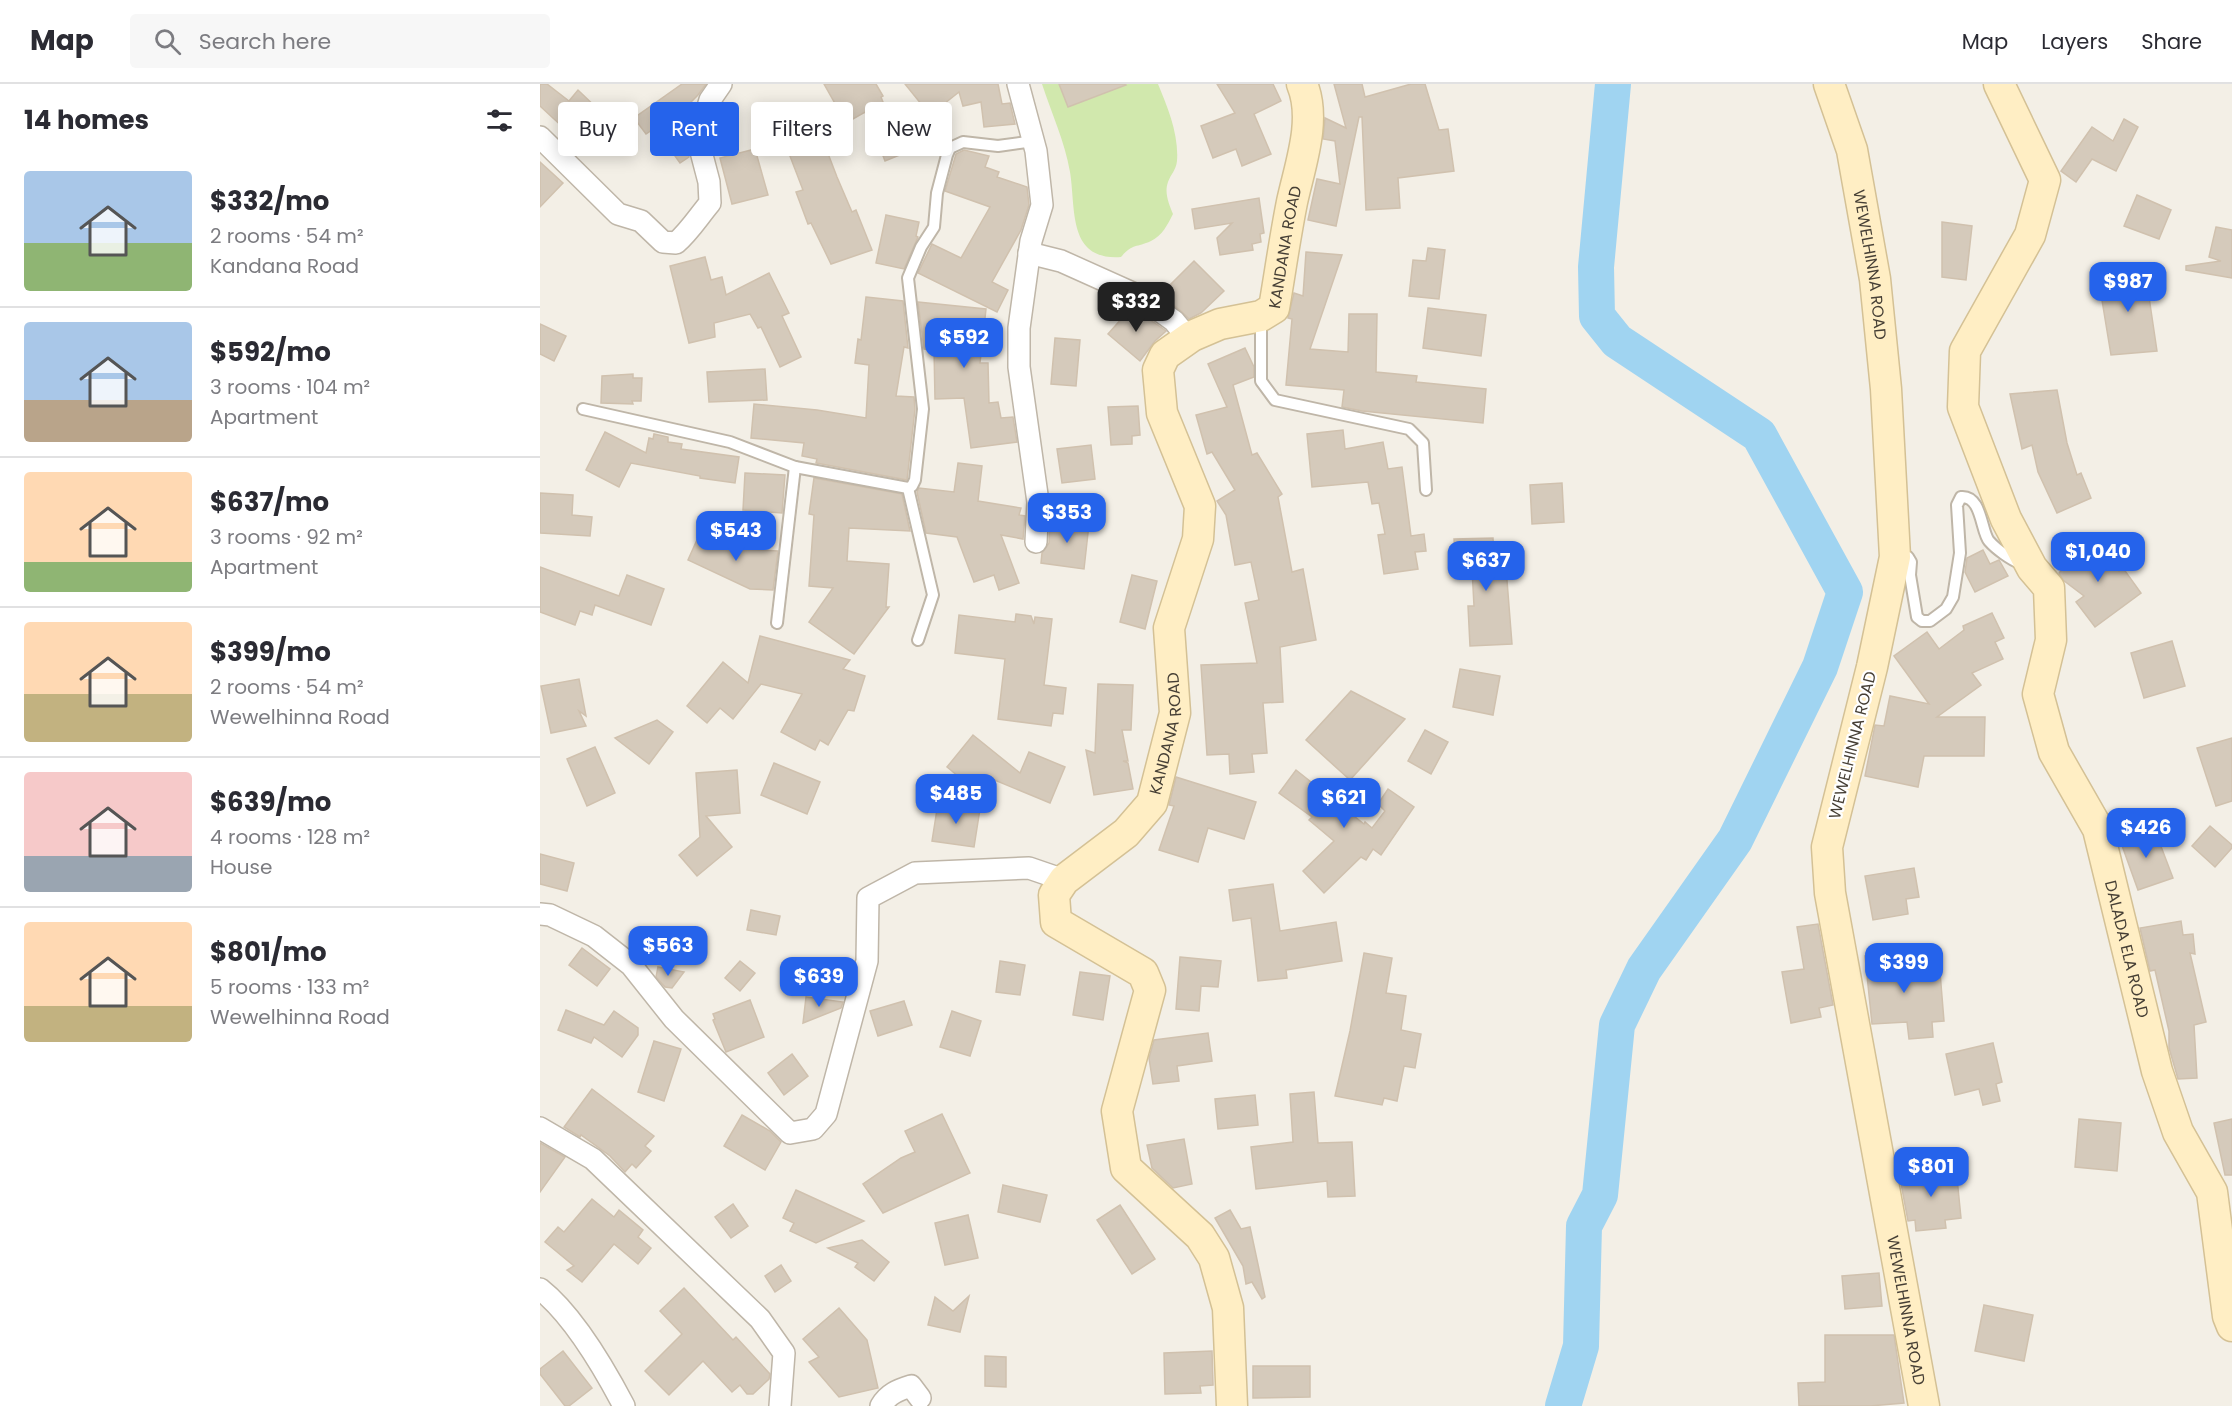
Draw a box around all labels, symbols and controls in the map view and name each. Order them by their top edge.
search box [130,14,550,68]
text: Map [30,21,94,60]
icon: search [151,25,184,58]
text: Search here [199,26,331,57]
text: Map [1962,27,2008,56]
text: Layers [2041,27,2108,56]
text: Share [2141,27,2202,56]
text: 14 homes [24,102,149,138]
chip: Buy [558,102,638,156]
chip: Rent [650,102,739,156]
chip: Filters [751,102,853,156]
chip: New [865,102,952,156]
icon: filters [483,104,516,137]
text: $332/mo [210,183,329,219]
street label: KANDANA ROAD [1263,183,1307,310]
street label: WEWELHINNA ROAD [1847,188,1892,341]
icon: home [72,195,144,267]
text: 2 rooms · 54 m² [210,222,364,250]
text: Kandana Road [210,252,359,280]
pin: $987 [2092,262,2164,313]
text: $987 [2103,267,2153,295]
pin: $332 [1100,282,1172,333]
text: $332 [1112,287,1160,315]
pin: $592 [928,318,1000,369]
text: $592 [939,323,989,351]
text: $592/mo [210,334,331,370]
icon: home [72,346,144,418]
text: 3 rooms · 104 m² [210,373,370,401]
text: Apartment [210,403,318,431]
text: $637/mo [210,484,329,520]
pin: $353 [1031,493,1103,544]
icon: home [72,496,144,568]
text: $353 [1042,498,1092,526]
pin: $543 [700,511,772,562]
text: $543 [710,516,762,544]
text: 3 rooms · 92 m² [210,523,363,551]
pin: $1,040 [2049,532,2147,583]
text: $1,040 [2065,537,2131,565]
pin: $637 [1450,541,1522,592]
text: $637 [1462,546,1510,574]
text: Apartment [210,553,318,581]
text: $399/mo [210,634,331,670]
icon: home [72,646,144,718]
street label: WEWELHINNA ROAD [1823,669,1882,821]
street label: KANDANA ROAD [1144,671,1187,797]
text: 2 rooms · 54 m² [210,673,364,701]
text: Wewelhinna Road [210,703,390,731]
pin: $485 [920,774,992,825]
pin: $621 [1308,778,1380,829]
text: $485 [930,779,982,807]
text: $621 [1322,783,1366,811]
text: $639/mo [210,784,331,820]
icon: home [72,796,144,868]
pin: $426 [2110,808,2182,859]
text: $426 [2121,813,2171,841]
text: 4 rooms · 128 m² [210,823,370,851]
text: House [210,853,272,881]
street label: DALADA ELA ROAD [2099,878,2155,1020]
pin: $563 [632,926,704,977]
text: $563 [643,931,694,959]
text: $801/mo [210,934,327,970]
pin: $399 [1868,943,1940,994]
icon: home [72,946,144,1018]
text: $399 [1879,948,1929,976]
pin: $639 [783,957,855,1008]
text: $639 [794,962,844,990]
text: 5 rooms · 133 m² [210,973,369,1001]
text: Wewelhinna Road [210,1003,390,1031]
pin: $801 [1895,1147,1967,1198]
text: $801 [1908,1152,1954,1180]
street label: WEWELHINNA ROAD [1881,1234,1931,1387]

